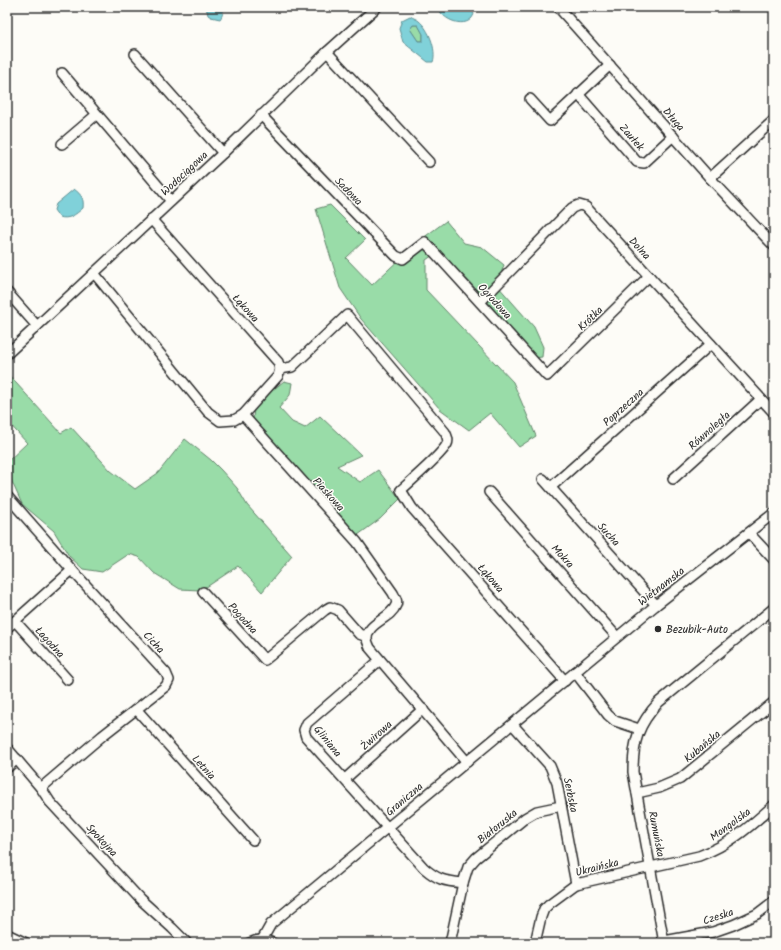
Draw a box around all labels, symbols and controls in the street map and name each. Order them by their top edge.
street label: Długa [658,104,689,136]
street label: Zaułek [614,120,649,156]
street label: Wodociągowa [157,147,213,201]
street label: Sadowa [330,173,367,210]
street label: Dolna [624,233,655,264]
street label: Ogrodowa [473,279,516,324]
street label: Łąkowa [227,290,263,327]
street label: Krótka [574,302,608,336]
street label: Poprzeczna [599,384,648,431]
street label: Równoległa [684,407,735,455]
street label: Piaskowa [308,473,349,516]
street label: Sucha [593,519,624,551]
street label: Mokra [546,540,578,573]
street label: Łąkowa [472,560,508,597]
street label: Wietnamska [634,563,689,611]
street label: Pogodna [223,599,262,639]
place label: Bezubik-Auto [666,621,728,639]
street label: Łagodna [30,623,69,663]
marker: Bezubik-Auto [653,624,663,634]
street label: Cicha [138,627,168,658]
street label: Żwirowa [357,716,397,755]
street label: Gliniana [309,722,346,762]
street label: Kubańska [680,726,725,768]
street label: Letnia [187,751,220,784]
street label: Serbska [558,776,582,814]
street label: Graniczna [382,778,428,821]
street label: Mongolska [706,804,755,846]
street label: Białoruska [473,805,522,849]
street label: Rumuńska [643,810,669,859]
street label: Spokojna [81,820,122,861]
street label: Ukraińska [574,854,621,882]
street label: Czeska [701,904,736,930]

